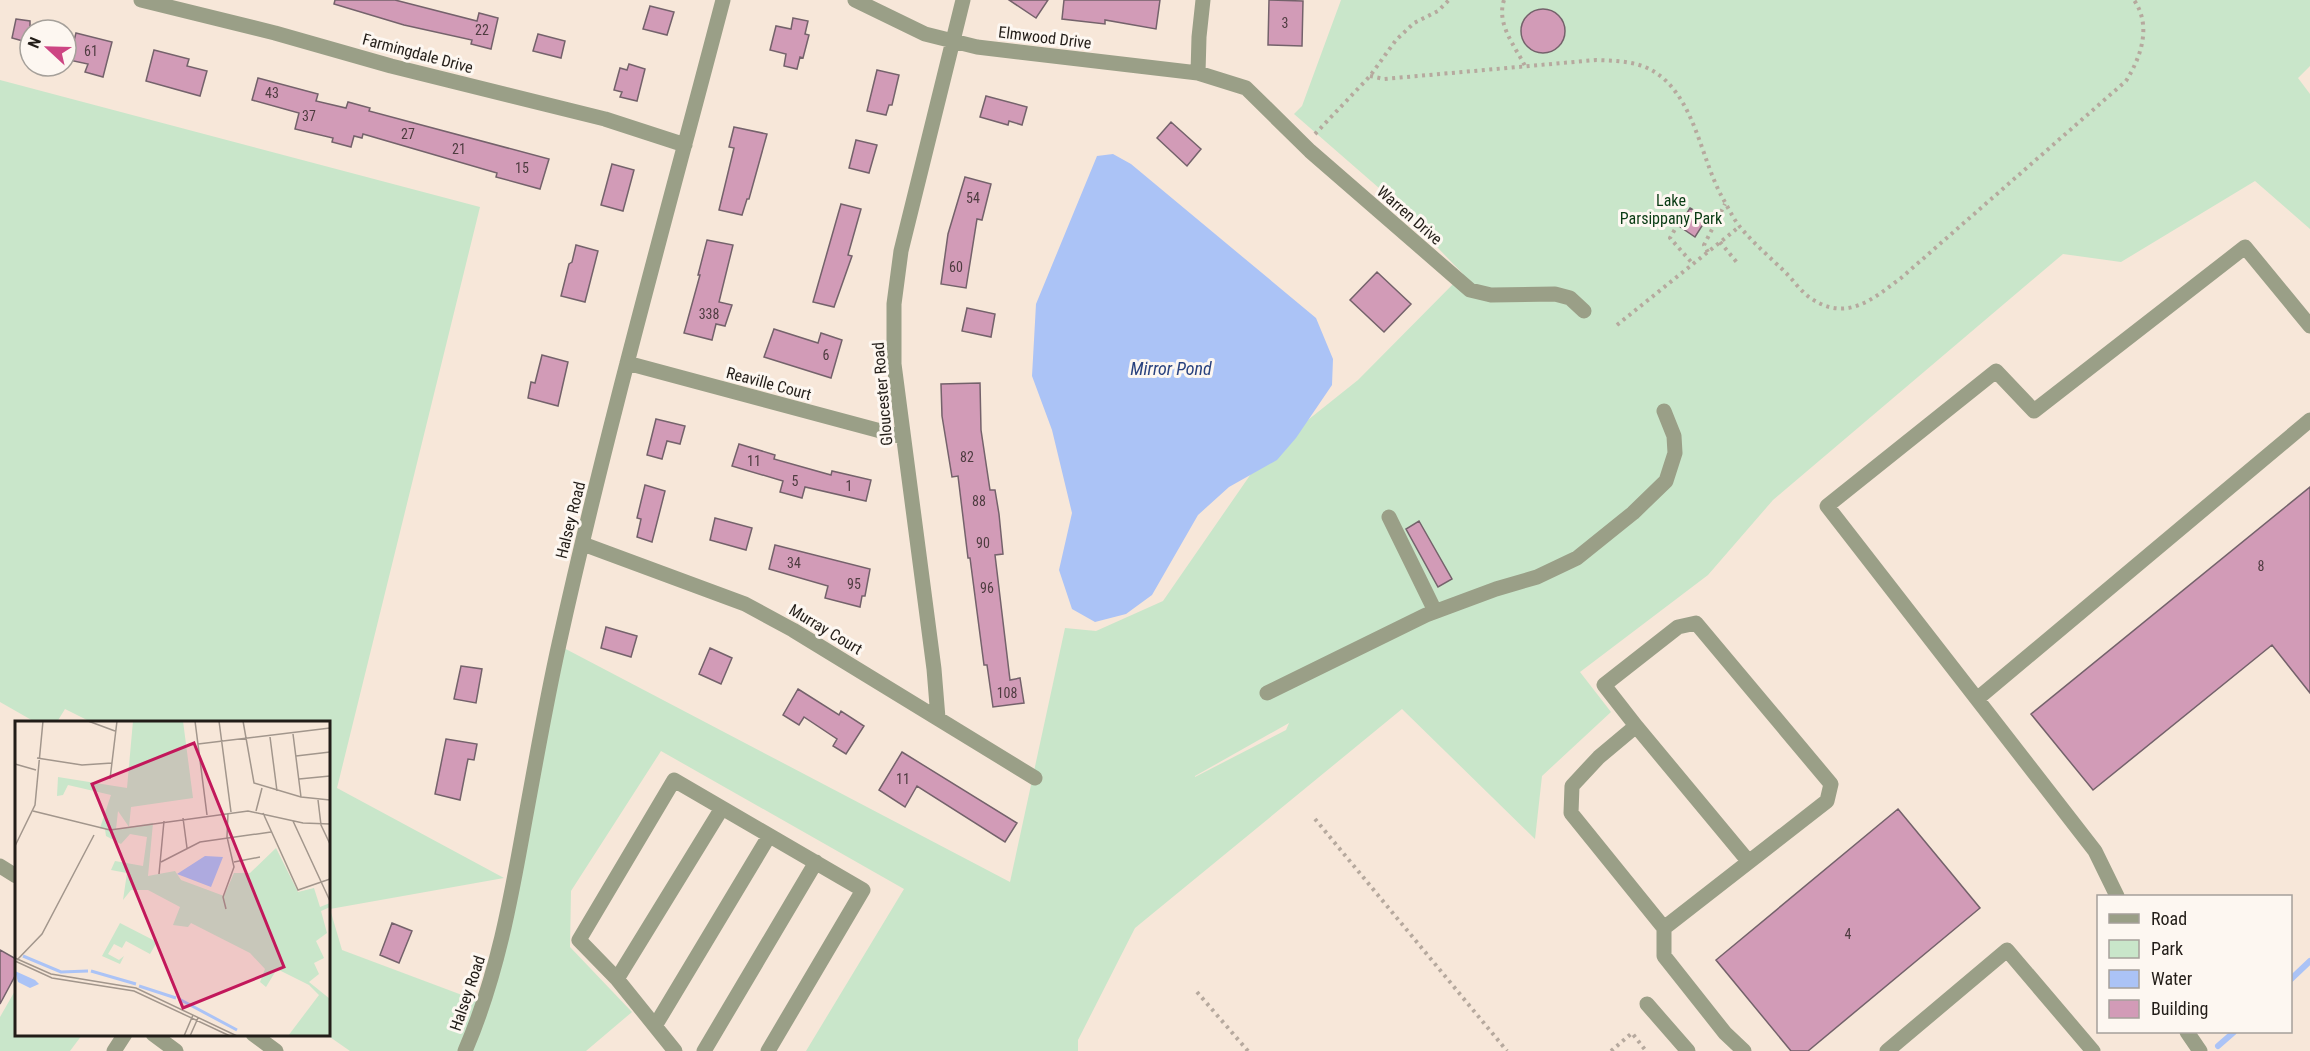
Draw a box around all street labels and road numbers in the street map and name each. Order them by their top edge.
street label: Elmwood Drive [997,22,1093,53]
street label: Farmingdale Drive [360,30,475,77]
street label: Warren Drive [1373,182,1446,249]
street label: Gloucester Road [869,341,896,447]
street label: Reaville Court [724,363,814,404]
street label: Halsey Road [552,480,589,560]
street label: Murray Court [786,600,866,659]
street label: Halsey Road [446,953,489,1033]

